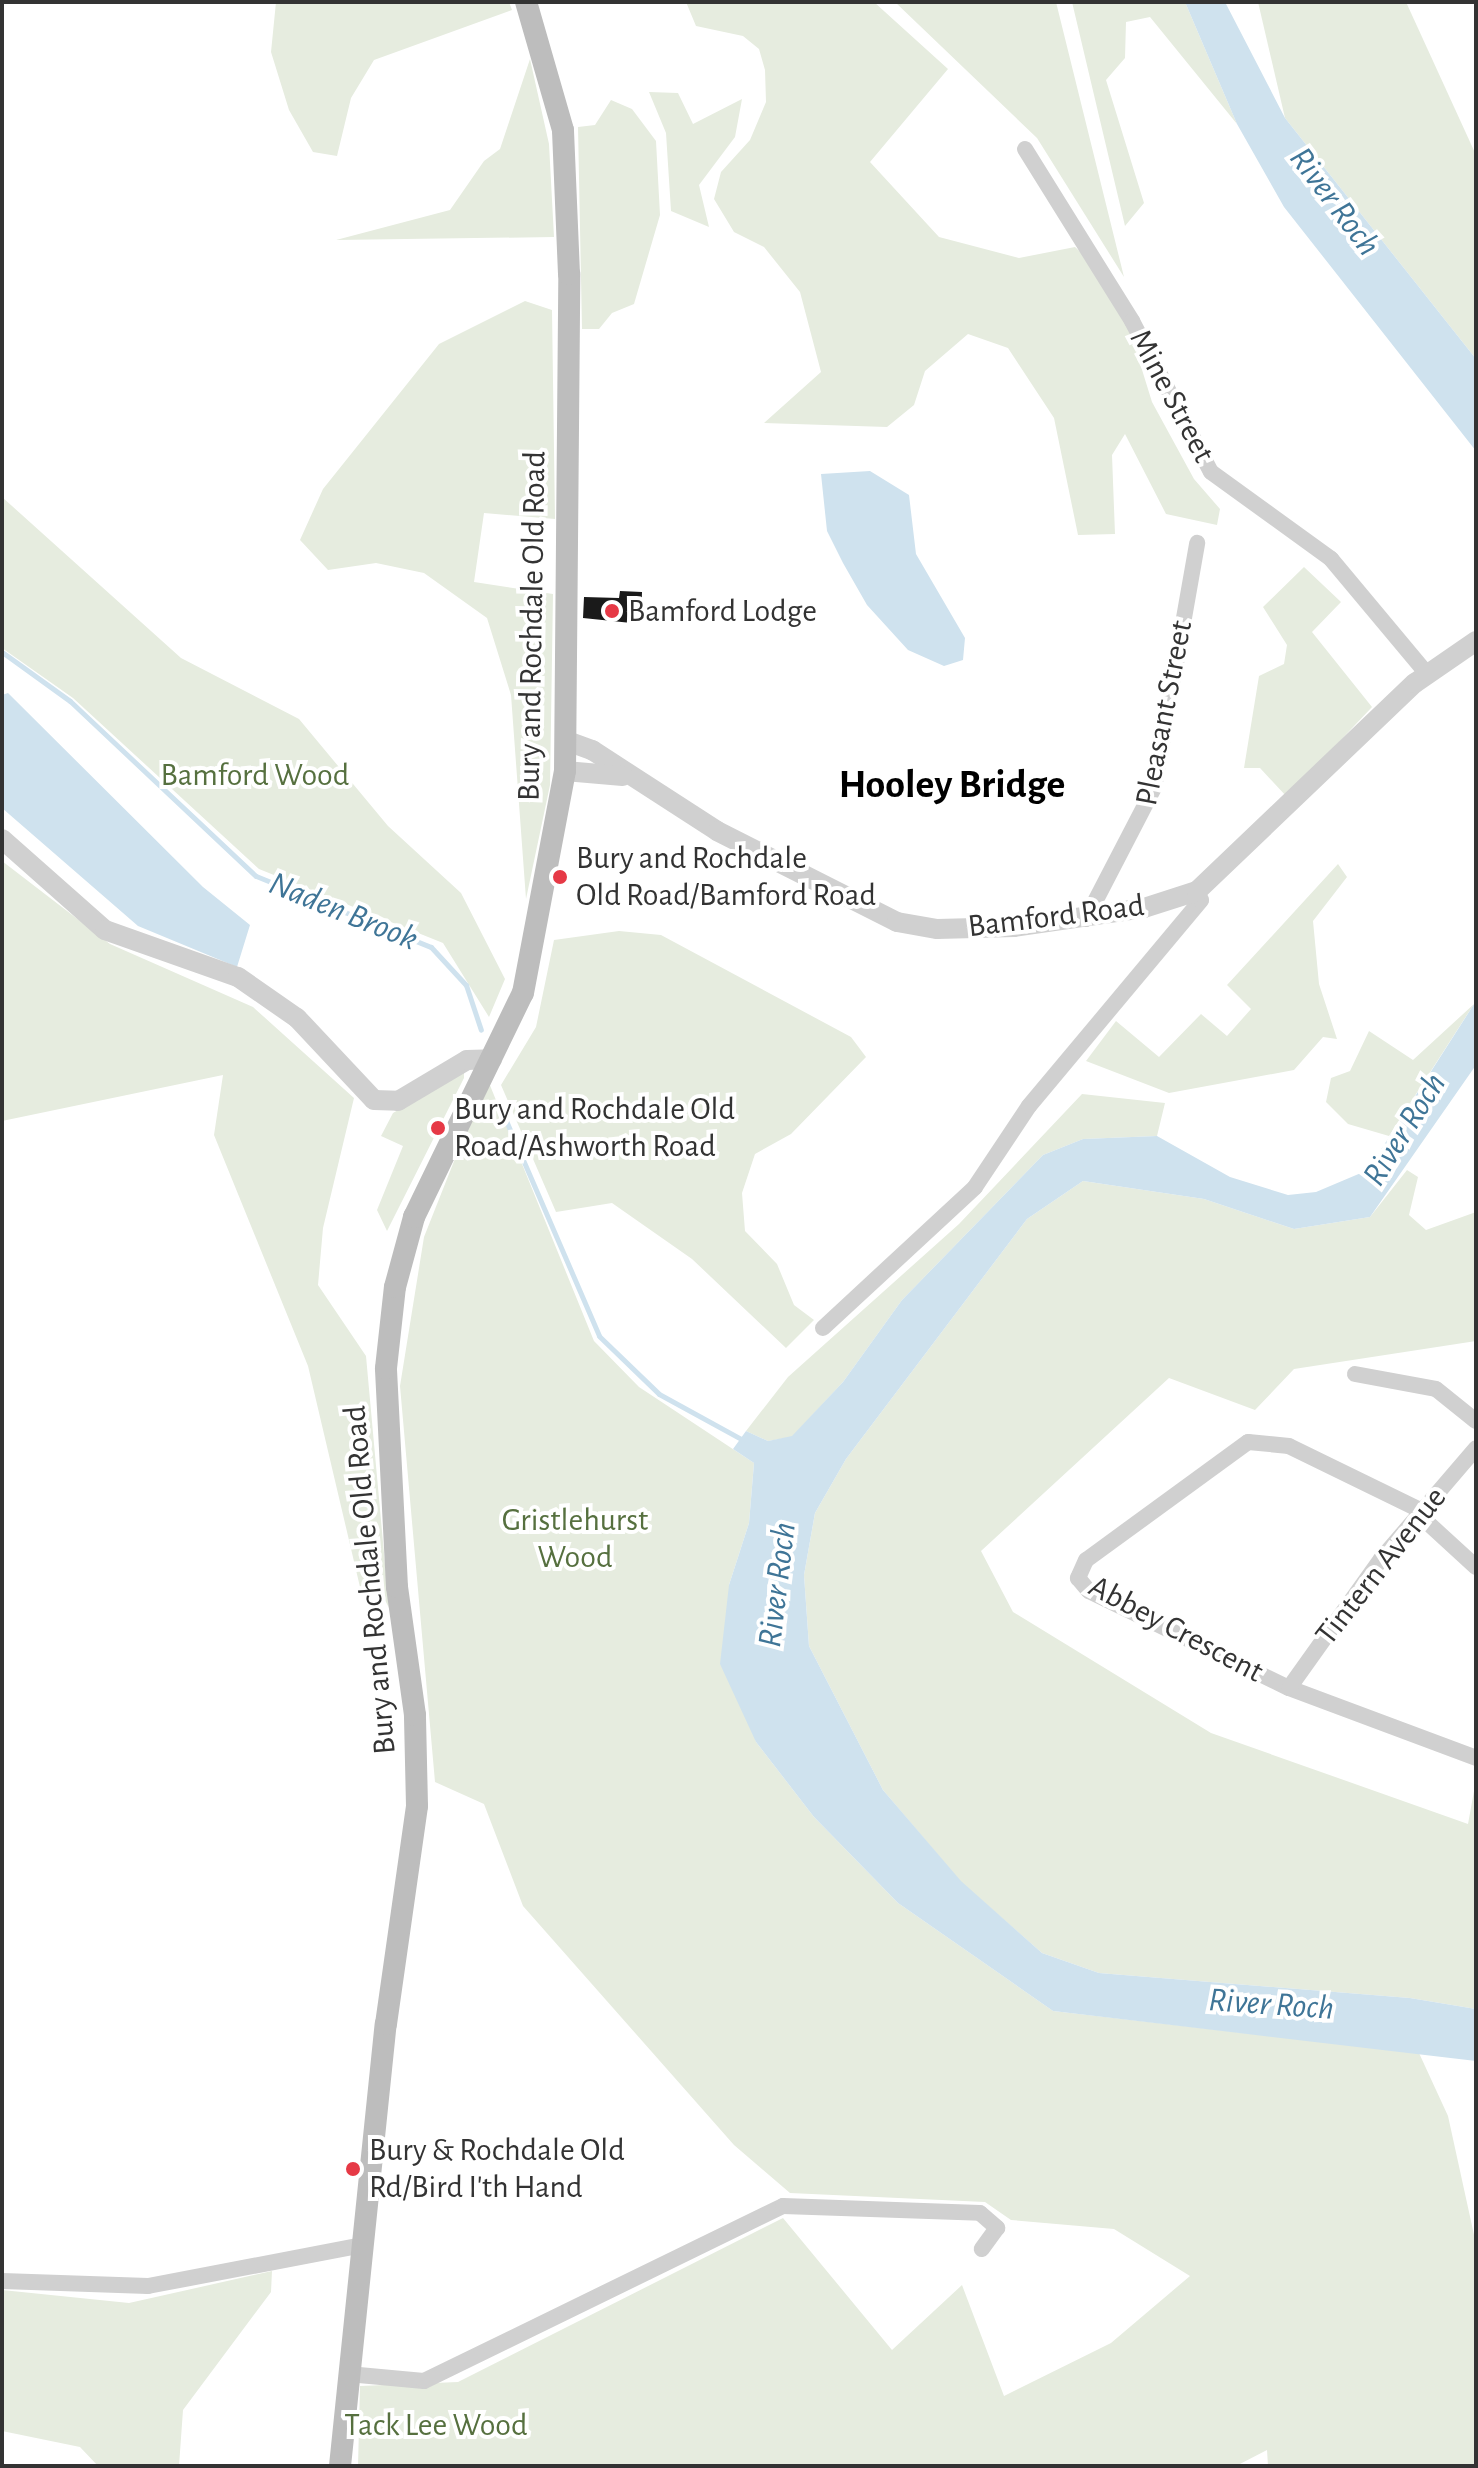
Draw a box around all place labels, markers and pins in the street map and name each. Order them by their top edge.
place label: Bamford Lodge [628,592,817,630]
marker: Bamford Lodge [603,602,621,620]
place label: Bury and Rochdale Old Road/Bamford Road [576,840,876,915]
marker: Bury and Rochdale Old Road/Bamford Road [551,868,569,886]
place label: Bury and Rochdale Old Road/Ashworth Road [454,1091,735,1166]
marker: Bury and Rochdale Old Road/Ashworth Road [429,1119,447,1137]
place label: Bury & Rochdale Old Rd/Bird I'th Hand [369,2132,625,2207]
marker: Bury & Rochdale Old Rd/Bird I'th Hand [344,2160,362,2178]

